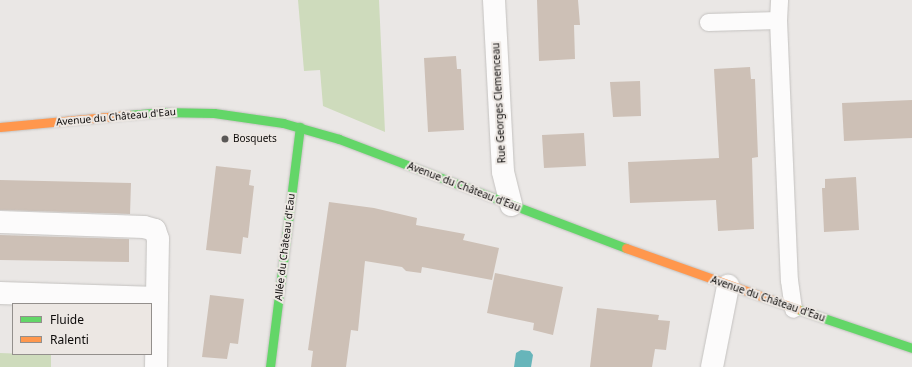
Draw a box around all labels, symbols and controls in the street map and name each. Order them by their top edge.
street label: Rue Georges Clemenceau [490,42,508,164]
street label: Avenue du Château d'Eau [56,106,176,128]
place label: Bosquets [233,133,277,145]
marker: Bosquets [220,134,230,144]
street label: Avenue du Château d'Eau [406,160,522,214]
street label: Allée du Château d'Eau [272,193,298,301]
street label: Avenue du Château d'Eau [709,274,827,324]
legend [12,303,152,355]
text: Fluide [50,311,84,328]
text: Ralenti [50,331,89,348]

